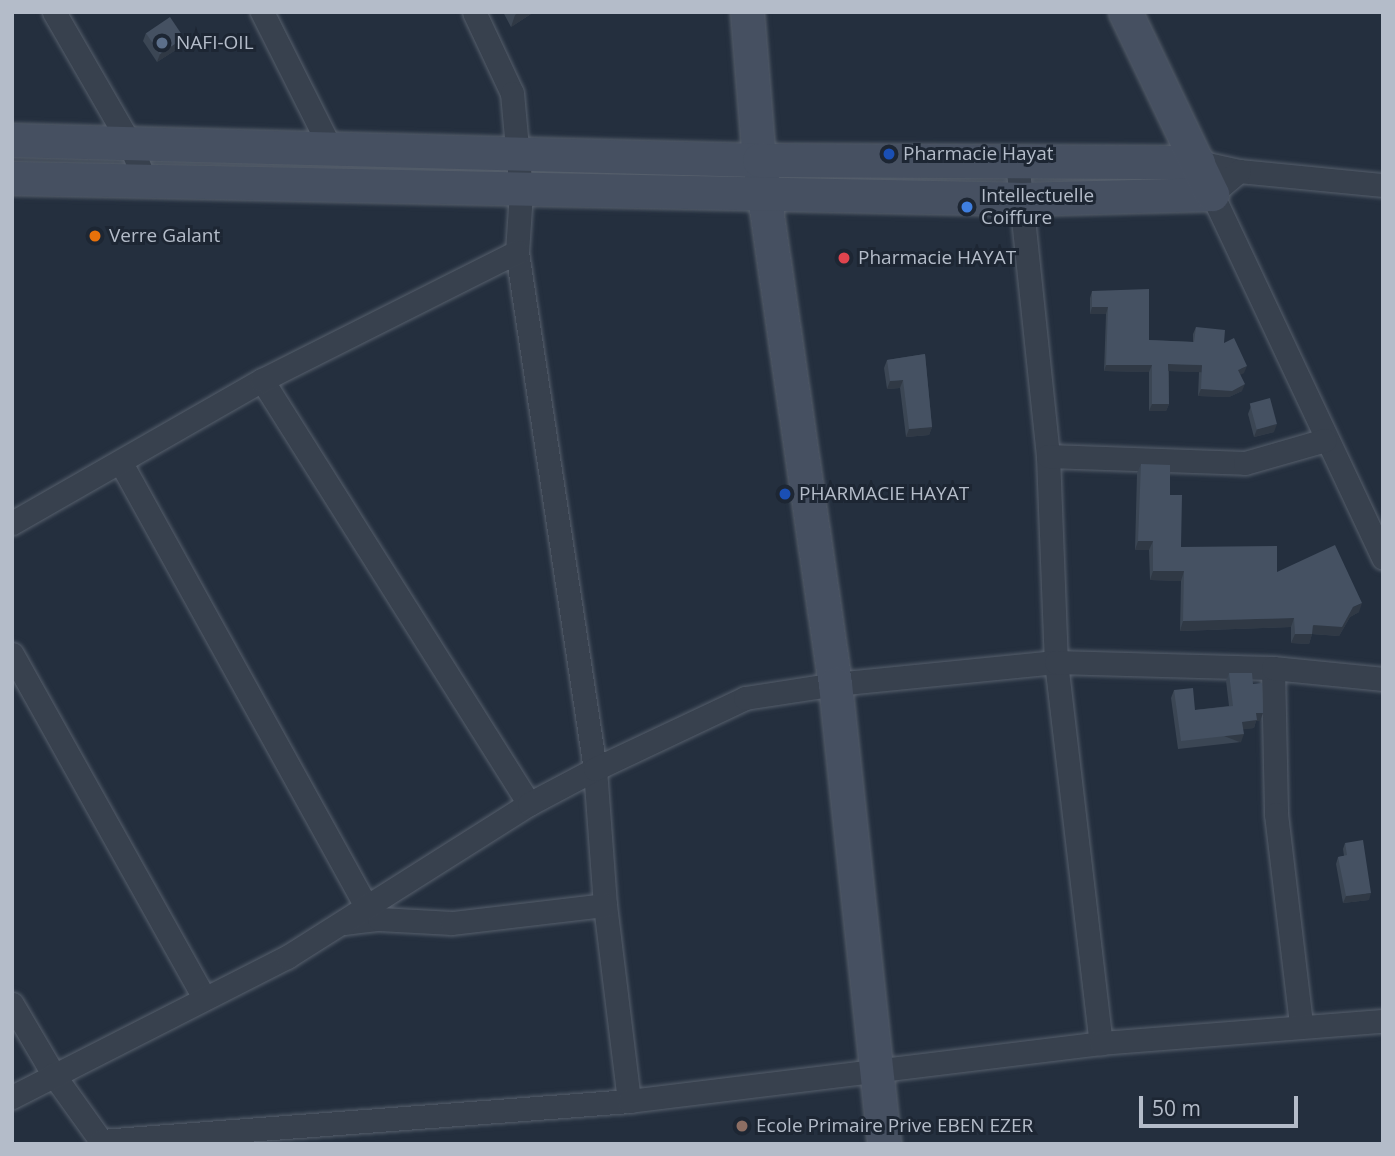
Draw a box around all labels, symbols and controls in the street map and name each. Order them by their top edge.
place label: NAFI-OIL [176,32,254,54]
marker: NAFI-OIL [154,35,170,51]
place label: Pharmacie Hayat [903,143,1053,165]
marker: Pharmacie Hayat [881,146,897,162]
place label: Intellectuelle Coiffure [981,185,1094,229]
marker: Intellectuelle Coiffure [959,199,975,215]
place label: Verre Galant [109,225,220,247]
marker: Verre Galant [87,228,103,244]
place label: Pharmacie HAYAT [858,247,1016,269]
marker: Pharmacie HAYAT [836,250,852,266]
place label: PHARMACIE HAYAT [799,483,969,505]
marker: PHARMACIE HAYAT [777,486,793,502]
scale bar [1143,1082,1302,1126]
text: 50 m [1152,1094,1201,1122]
place label: Ecole Primaire Prive EBEN EZER [756,1115,1033,1137]
marker: Ecole Primaire Prive EBEN EZER [734,1118,750,1134]

